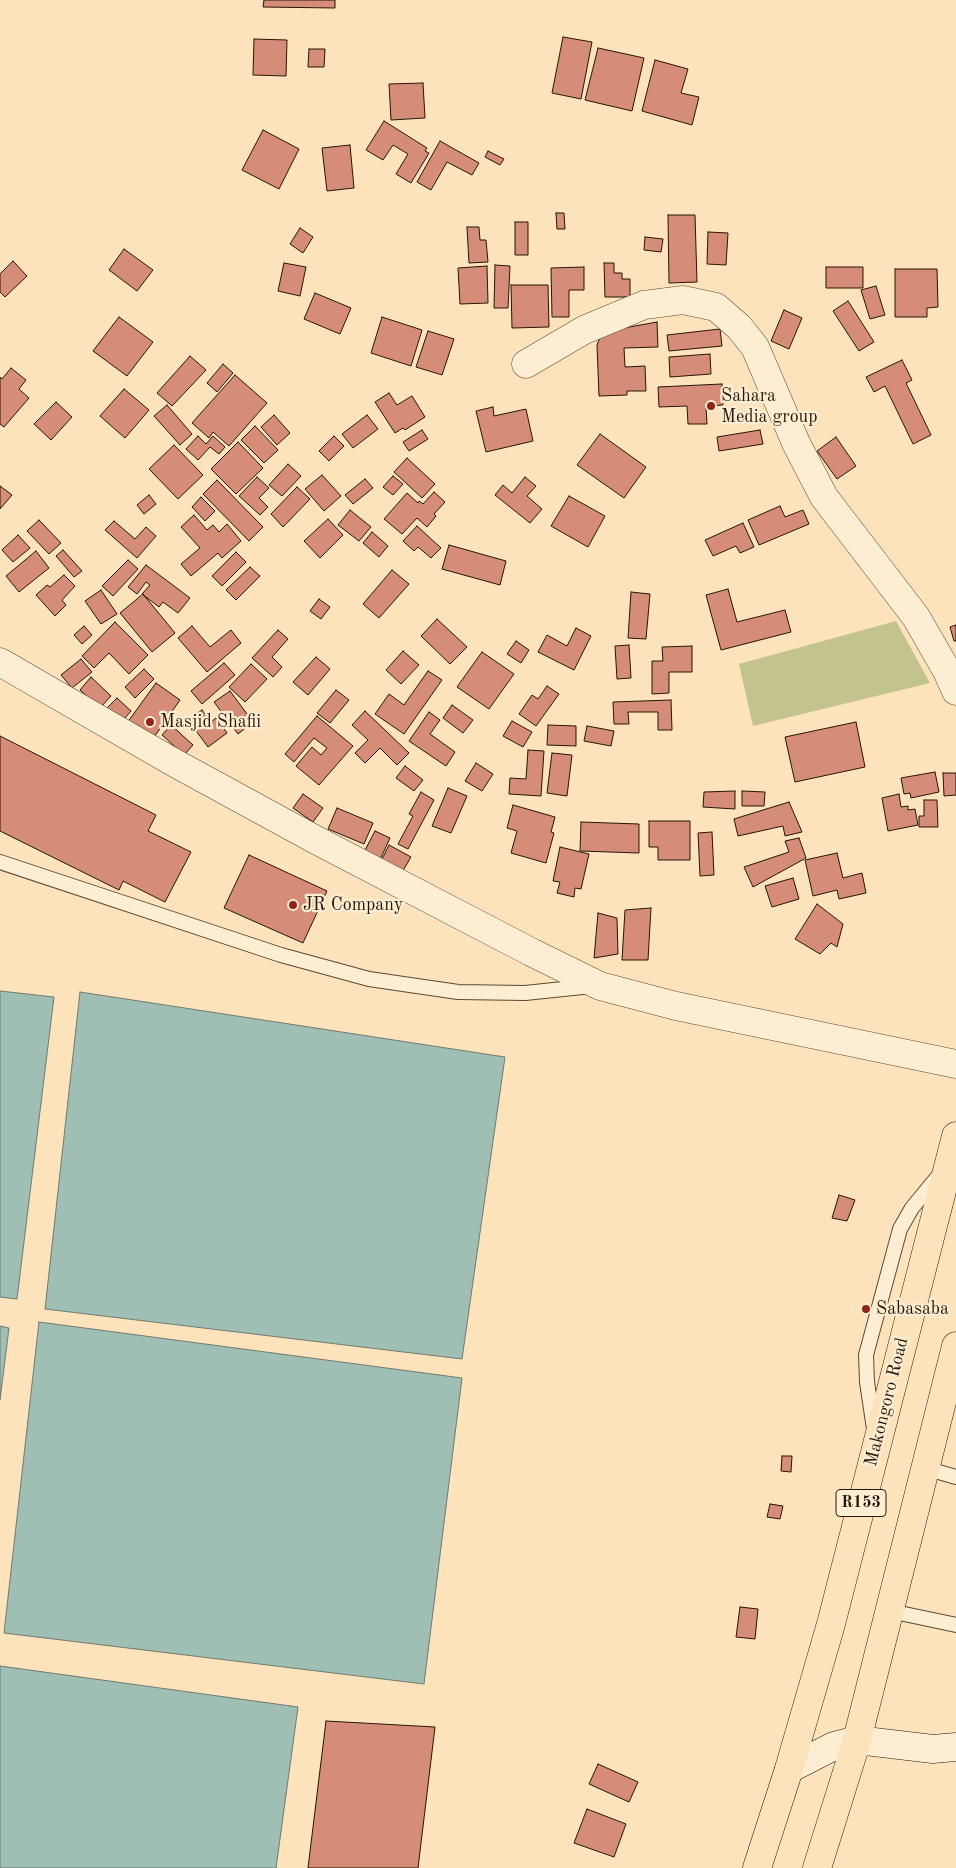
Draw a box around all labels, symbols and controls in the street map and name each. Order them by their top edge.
place label: Sahara Media group [721,385,818,428]
marker: Sahara Media group [705,400,717,412]
place label: Masjid Shafii [160,711,261,733]
marker: Masjid Shafii [144,716,156,728]
place label: JR Company [303,894,403,916]
marker: JR Company [287,899,299,911]
place label: Sabasaba [876,1298,949,1320]
marker: Sabasaba [860,1303,872,1315]
street label: Makongoro Road [861,1335,913,1469]
road number: R153 [836,1490,886,1516]

